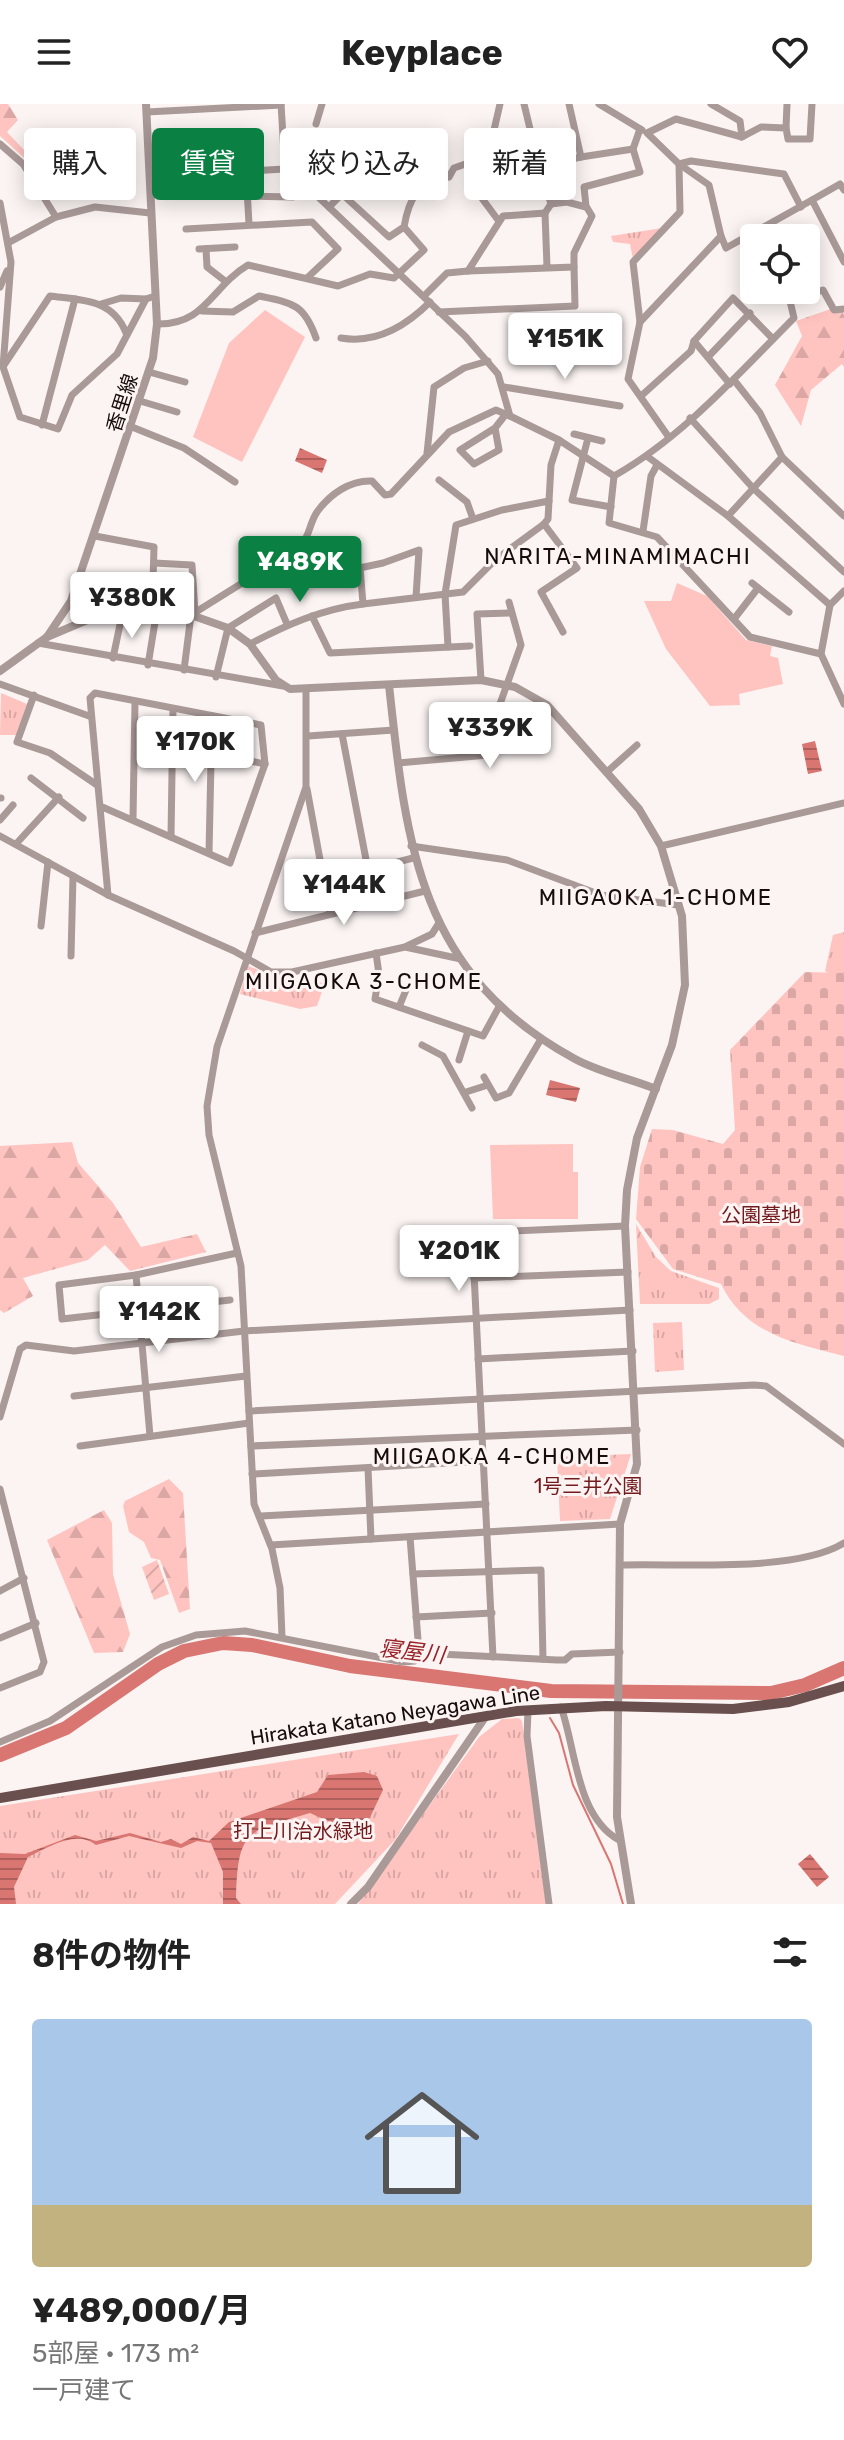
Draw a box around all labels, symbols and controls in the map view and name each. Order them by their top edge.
icon: menu [32,30,76,74]
icon: heart [768,30,812,74]
text: Keyplace [341,31,503,74]
chip: 購入 [24,128,136,200]
chip: 賃貸 [152,128,264,200]
chip: 絞り込み [280,128,448,200]
chip: 新着 [464,128,576,200]
map controls [740,224,820,304]
button: locate [740,224,820,304]
pin: ¥151K [509,313,621,381]
text: ¥151K [526,323,604,354]
street label: 香里線 [101,371,143,435]
pin: ¥489K [244,536,356,604]
district label: NARITA-MINAMIMACHI [484,543,752,570]
text: ¥489K [256,546,344,577]
pin: ¥380K [76,572,188,640]
text: ¥380K [88,582,176,613]
pin: ¥339K [434,702,546,770]
text: ¥339K [447,712,533,743]
pin: ¥170K [139,716,251,784]
text: ¥170K [155,726,235,757]
pin: ¥144K [288,859,400,927]
text: ¥144K [302,869,386,900]
district label: MIIGAOKA 1-CHOME [539,884,773,911]
district label: MIIGAOKA 3-CHOME [245,968,483,995]
park label: 公園墓地 [721,1203,801,1227]
pin: ¥201K [403,1225,515,1293]
text: ¥201K [418,1235,500,1266]
pin: ¥142K [103,1286,215,1354]
text: ¥142K [118,1296,200,1327]
district label: MIIGAOKA 4-CHOME [373,1443,611,1470]
park label: 1号三井公園 [534,1474,642,1498]
water label: 寝屋川 [378,1634,448,1669]
street label: Hirakata Katano Neyagawa Line [248,1680,542,1750]
park label: 打上川治水緑地 [233,1819,373,1843]
icon: filters [768,1930,812,1974]
text: 8件の物件 [32,1935,191,1976]
icon: home [350,2071,494,2215]
text: ¥489,000/月 [32,2290,252,2331]
text: 5部屋 · 173 m² [32,2338,199,2369]
text: 一戸建て [32,2375,136,2406]

